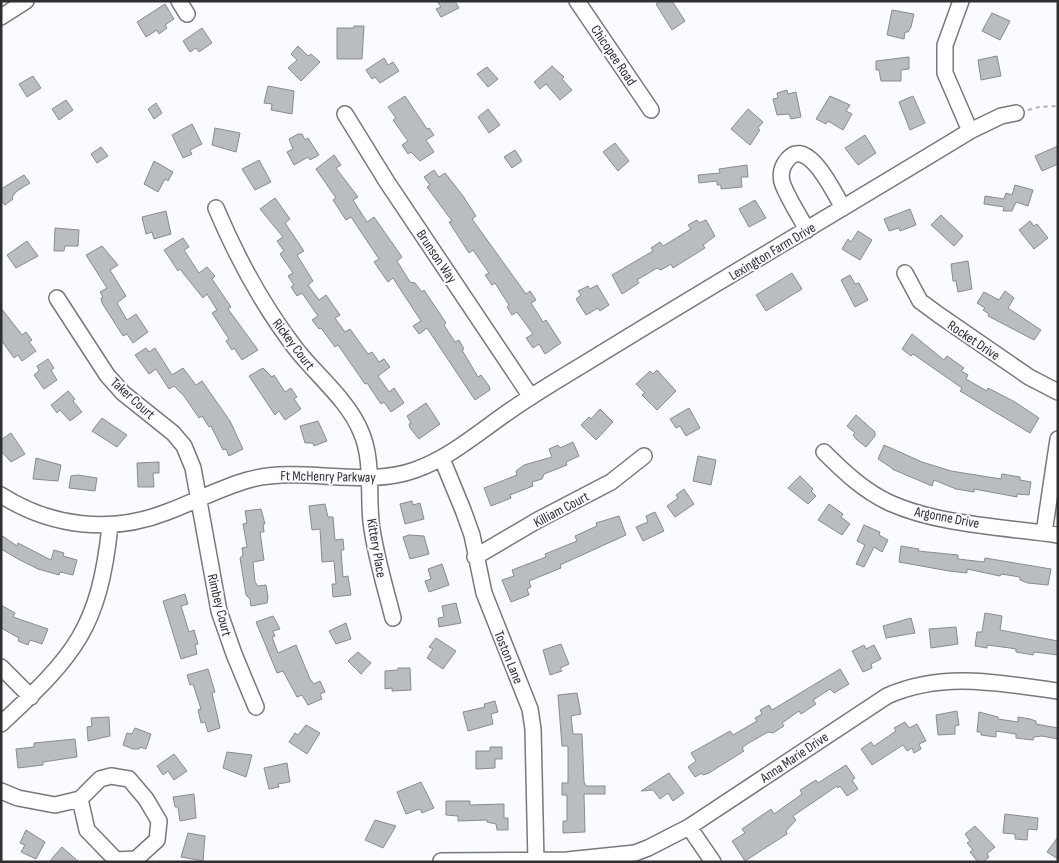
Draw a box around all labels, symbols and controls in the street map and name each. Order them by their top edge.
street label: Chicopee Road [587,22,640,89]
street label: Lexington Farm Drive [726,219,819,284]
street label: Brunson Way [413,226,461,287]
street label: Rickey Court [269,315,318,373]
street label: Rocket Drive [944,317,1003,364]
street label: Taker Court [107,374,158,423]
street label: Ft McHenry Parkway [280,467,376,486]
street label: Killiam Court [531,488,592,531]
street label: Argonne Drive [912,503,981,532]
street label: Kittery Place [363,517,390,579]
street label: Rimbey Court [204,572,235,638]
street label: Toston Lane [490,628,527,686]
street label: Anna Marie Drive [756,728,832,787]

